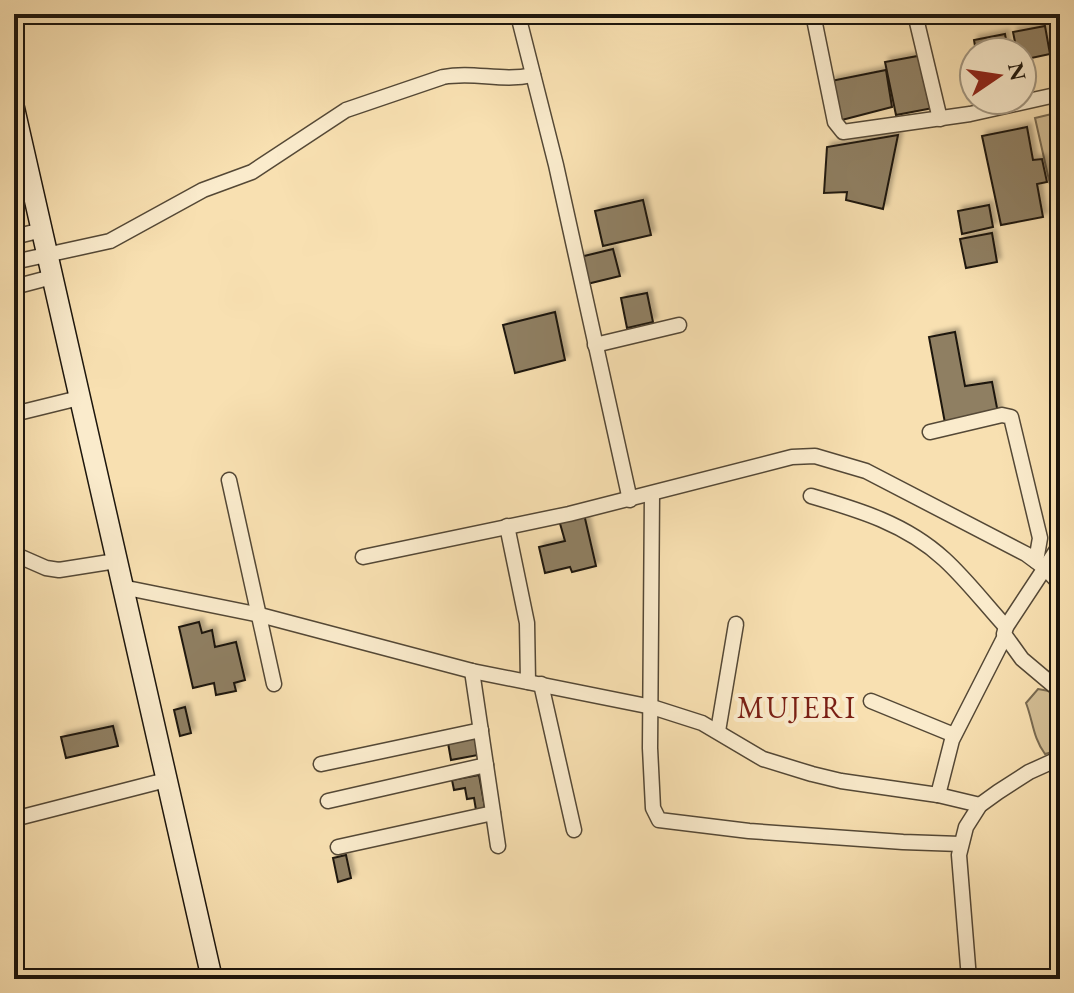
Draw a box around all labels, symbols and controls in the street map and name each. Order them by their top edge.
north arrow [958,36,1038,116]
text: N [1001,60,1033,84]
district label: MUJERI [737,688,857,727]

